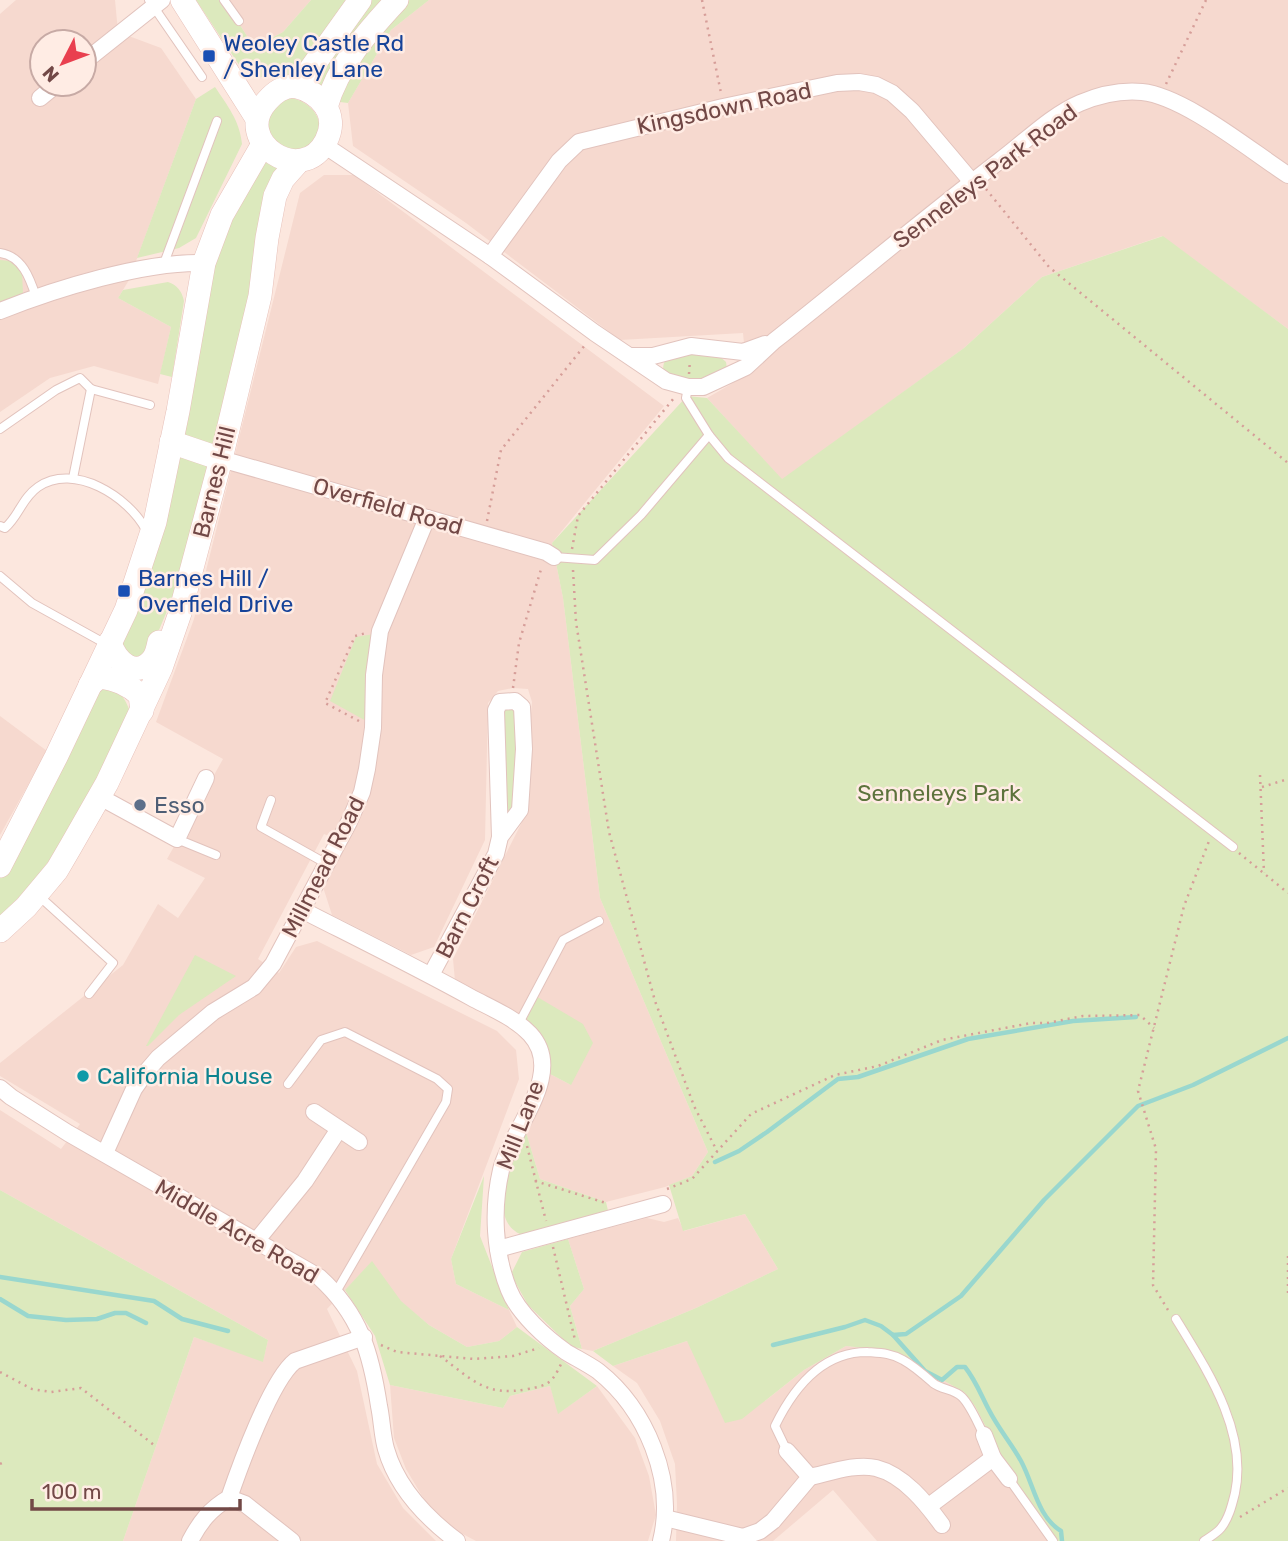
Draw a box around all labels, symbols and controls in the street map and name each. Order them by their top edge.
north arrow [28,28,98,98]
place label: Weoley Castle Rd / Shenley Lane [223,29,404,83]
marker: Weoley Castle Rd / Shenley Lane [201,48,217,64]
text: N [38,61,64,87]
street label: Kingsdown Road [634,76,814,140]
street label: Senneleys Park Road [887,98,1083,254]
street label: Barnes Hill [187,423,241,541]
street label: Overfield Road [310,471,466,541]
place label: Barnes Hill / Overfield Drive [138,564,293,618]
marker: Barnes Hill / Overfield Drive [116,583,132,599]
park label: Senneleys Park [857,779,1021,807]
place label: Esso [154,791,205,819]
street label: Millmead Road [275,792,371,942]
marker: Esso [132,797,148,813]
street label: Barn Croft [429,851,505,963]
place label: California House [97,1062,273,1090]
marker: California House [75,1068,91,1084]
street label: Mill Lane [490,1077,550,1173]
street label: Middle Acre Road [150,1173,324,1289]
scale bar [32,1468,240,1512]
text: 100 m [42,1479,101,1504]

